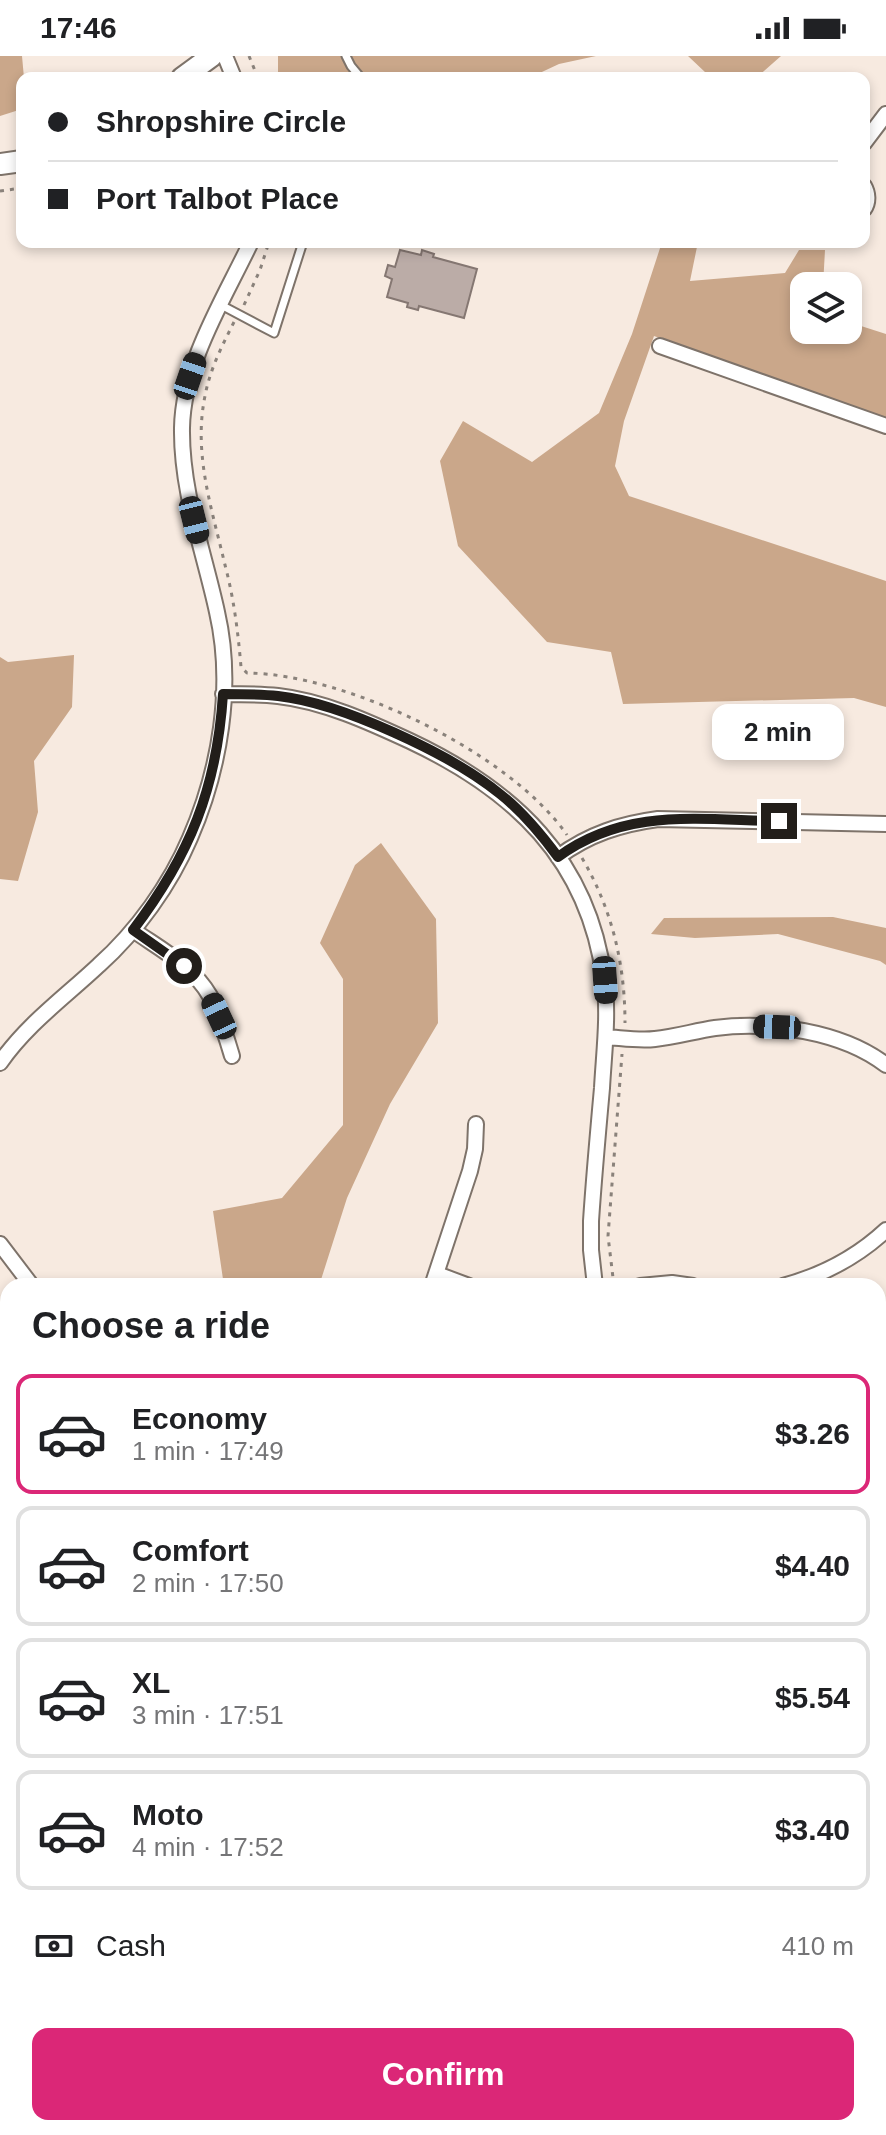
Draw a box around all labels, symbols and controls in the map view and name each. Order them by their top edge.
text: 17:46 [40,11,117,44]
text: Shropshire Circle [96,105,346,138]
text: Port Talbot Place [96,182,339,215]
map controls [790,272,862,344]
button: layers [790,272,862,344]
car [171,349,209,403]
car [177,494,211,546]
callout: 2 min [713,705,845,761]
text: 2 min [744,717,812,747]
route end [761,803,797,839]
route start [166,948,202,984]
car [591,955,619,1005]
car [198,989,240,1043]
car [753,1014,801,1040]
text: Choose a ride [32,1305,270,1346]
icon: car [36,1398,108,1470]
text: Economy [132,1402,267,1435]
text: $3.26 [775,1417,850,1450]
text: 1 min · 17:49 [132,1436,284,1466]
icon: car [36,1530,108,1602]
text: Comfort [132,1534,249,1567]
text: $4.40 [775,1549,850,1582]
text: 2 min · 17:50 [132,1568,284,1598]
icon: car [36,1662,108,1734]
text: XL [132,1666,170,1699]
text: $5.54 [775,1681,850,1714]
text: 3 min · 17:51 [132,1700,284,1730]
icon: car [36,1794,108,1866]
text: Moto [132,1798,204,1831]
text: $3.40 [775,1813,850,1846]
text: 4 min · 17:52 [132,1832,284,1862]
icon: cash [32,1924,76,1968]
text: Cash [96,1929,166,1962]
text: 410 m [782,1931,854,1961]
button: Confirm [32,2028,854,2120]

